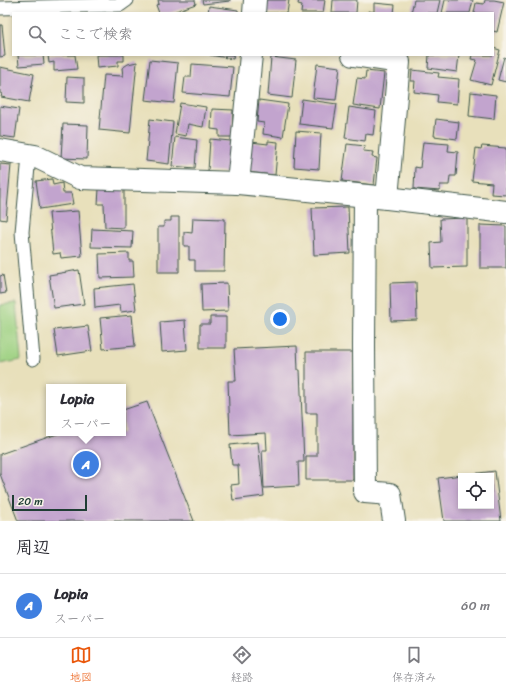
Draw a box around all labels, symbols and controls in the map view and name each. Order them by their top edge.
search box [12,12,494,56]
text: ここで検索 [58,21,133,47]
icon: search [26,23,48,45]
your location [270,309,290,329]
popup [46,384,126,436]
text: Lopia [60,386,94,412]
text: スーパー [60,412,112,435]
pin: A [73,449,99,479]
map controls [458,473,494,509]
button: locate [458,473,494,509]
text: 20 m [18,492,43,511]
scale bar [12,493,87,512]
text: 周辺 [16,532,50,562]
text: Lopia [54,581,88,607]
text: A [25,594,33,617]
text: 60 m [461,594,490,617]
text: スーパー [54,607,105,630]
tab: 地図 [70,644,92,687]
tab: 経路 [231,644,253,687]
tab: 保存済み [392,644,436,687]

